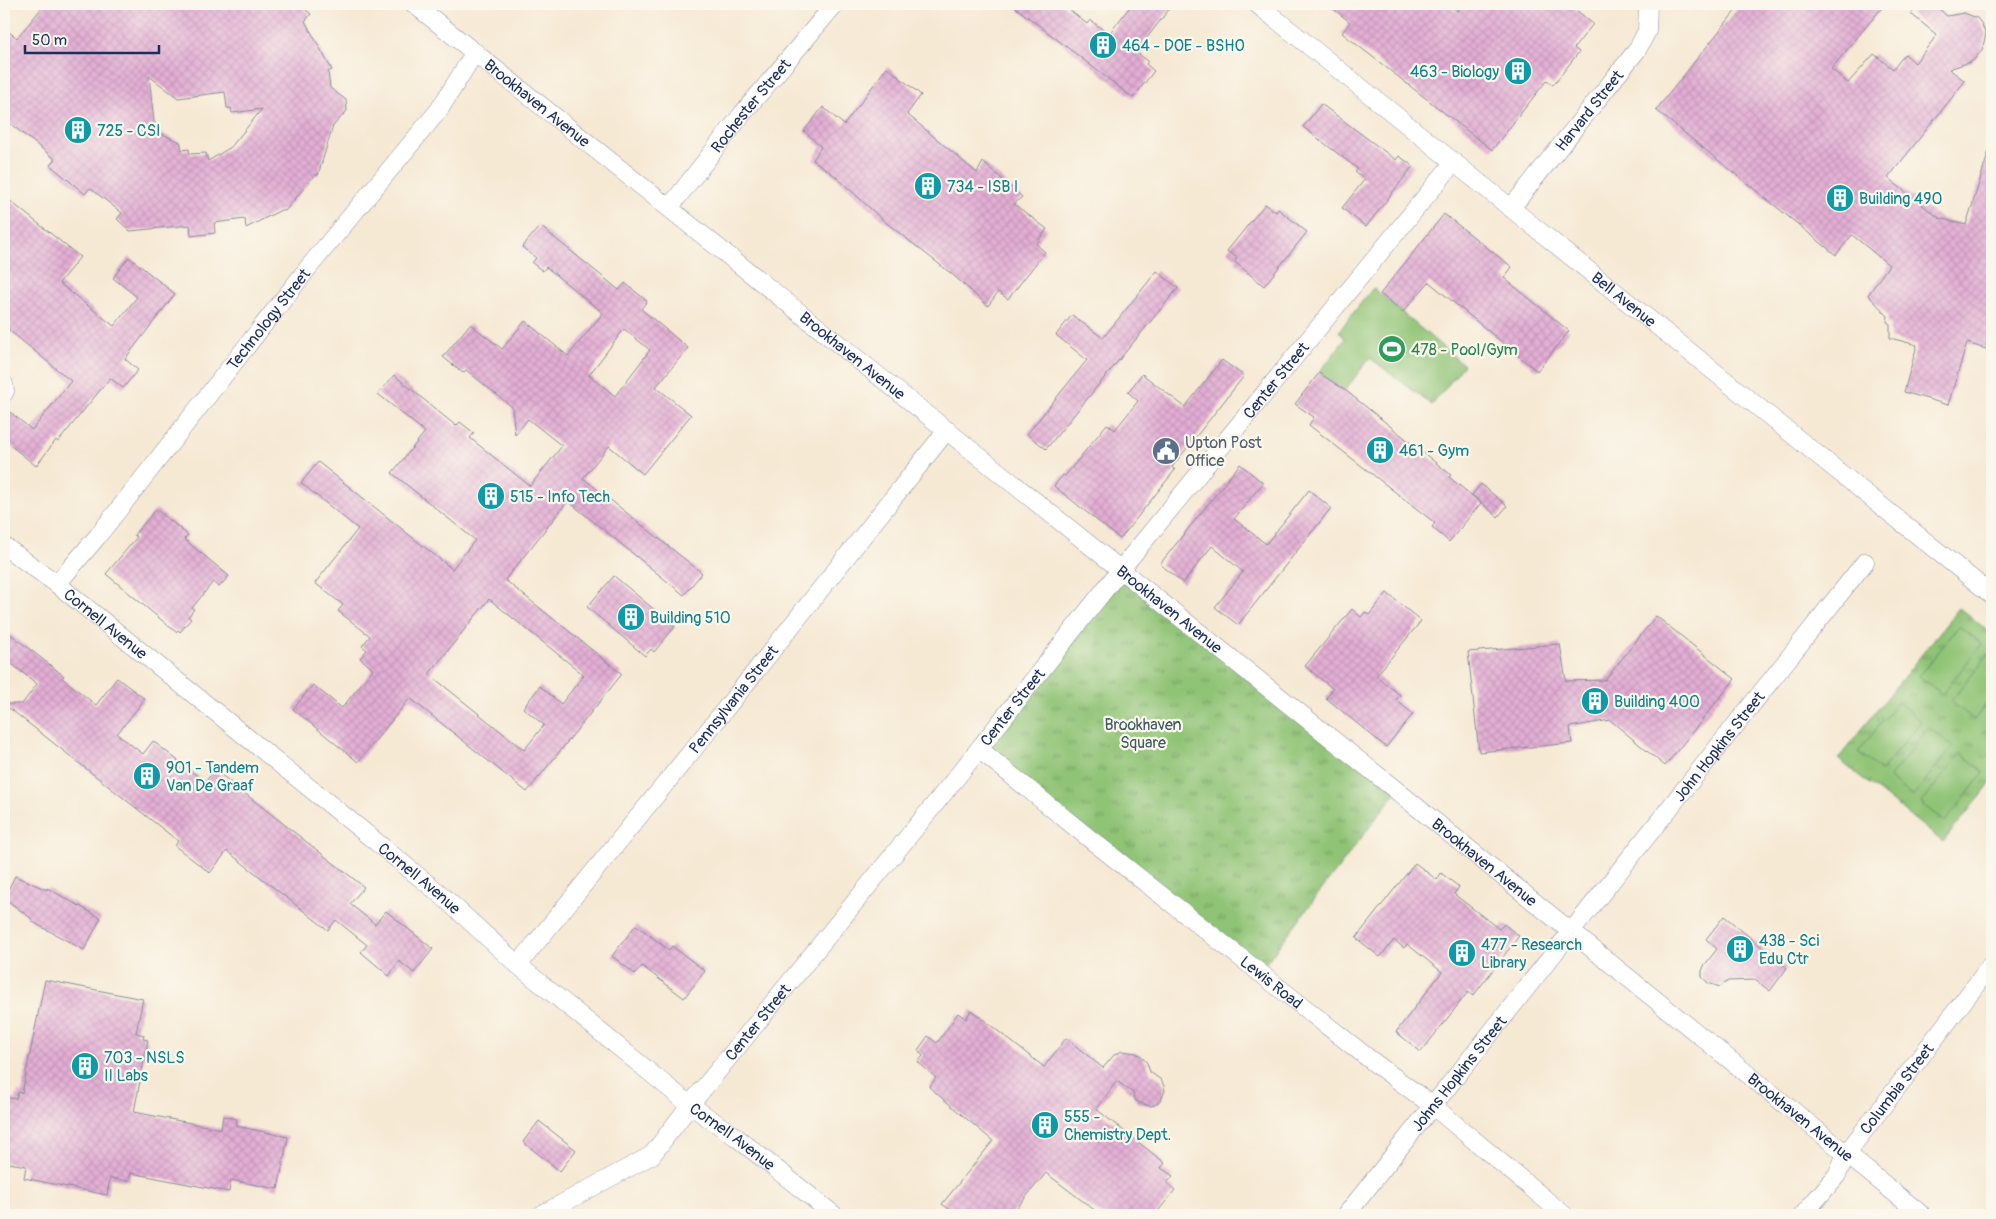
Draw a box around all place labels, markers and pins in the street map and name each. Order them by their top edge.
building icon: 464 - DOE - BSHO [1088,30,1118,60]
place label: 464 - DOE - BSHO [1122,36,1245,56]
building icon: 463 - Biology [1503,56,1533,86]
place label: 463 - Biology [1410,62,1499,82]
building icon: 725 - CSI [63,115,93,145]
place label: 725 - CSI [97,121,161,141]
building icon: 734 - ISB I [913,171,943,201]
place label: 734 - ISB I [947,177,1018,197]
building icon: Building 490 [1825,183,1855,213]
place label: Building 490 [1859,189,1942,209]
sports icon: 478 - Pool/Gym [1377,334,1407,364]
place label: 478 - Pool/Gym [1411,340,1518,360]
place label: Upton Post Office [1185,433,1262,471]
building icon: 461 - Gym [1365,435,1395,465]
public building icon: Upton Post Office [1151,436,1181,466]
place label: 461 - Gym [1399,441,1469,461]
building icon: 515 - Info Tech [476,481,506,511]
place label: 515 - Info Tech [510,487,610,507]
building icon: Building 510 [616,602,646,632]
place label: Building 510 [650,608,731,628]
building icon: Building 400 [1580,686,1610,716]
place label: Building 400 [1614,692,1700,712]
place label: 901 - Tandem Van De Graaf [166,758,259,796]
building icon: 901 - Tandem Van De Graaf [132,761,162,791]
place label: 438 - Sci Edu Ctr [1759,931,1819,969]
building icon: 438 - Sci Edu Ctr [1725,934,1755,964]
place label: 477 - Research Library [1481,935,1582,973]
building icon: 477 - Research Library [1447,938,1477,968]
place label: 703 - NSLS II Labs [104,1048,185,1086]
building icon: 703 - NSLS II Labs [70,1051,100,1081]
place label: 555 - Chemistry Dept. [1064,1107,1171,1145]
building icon: 555 - Chemistry Dept. [1030,1110,1060,1140]

